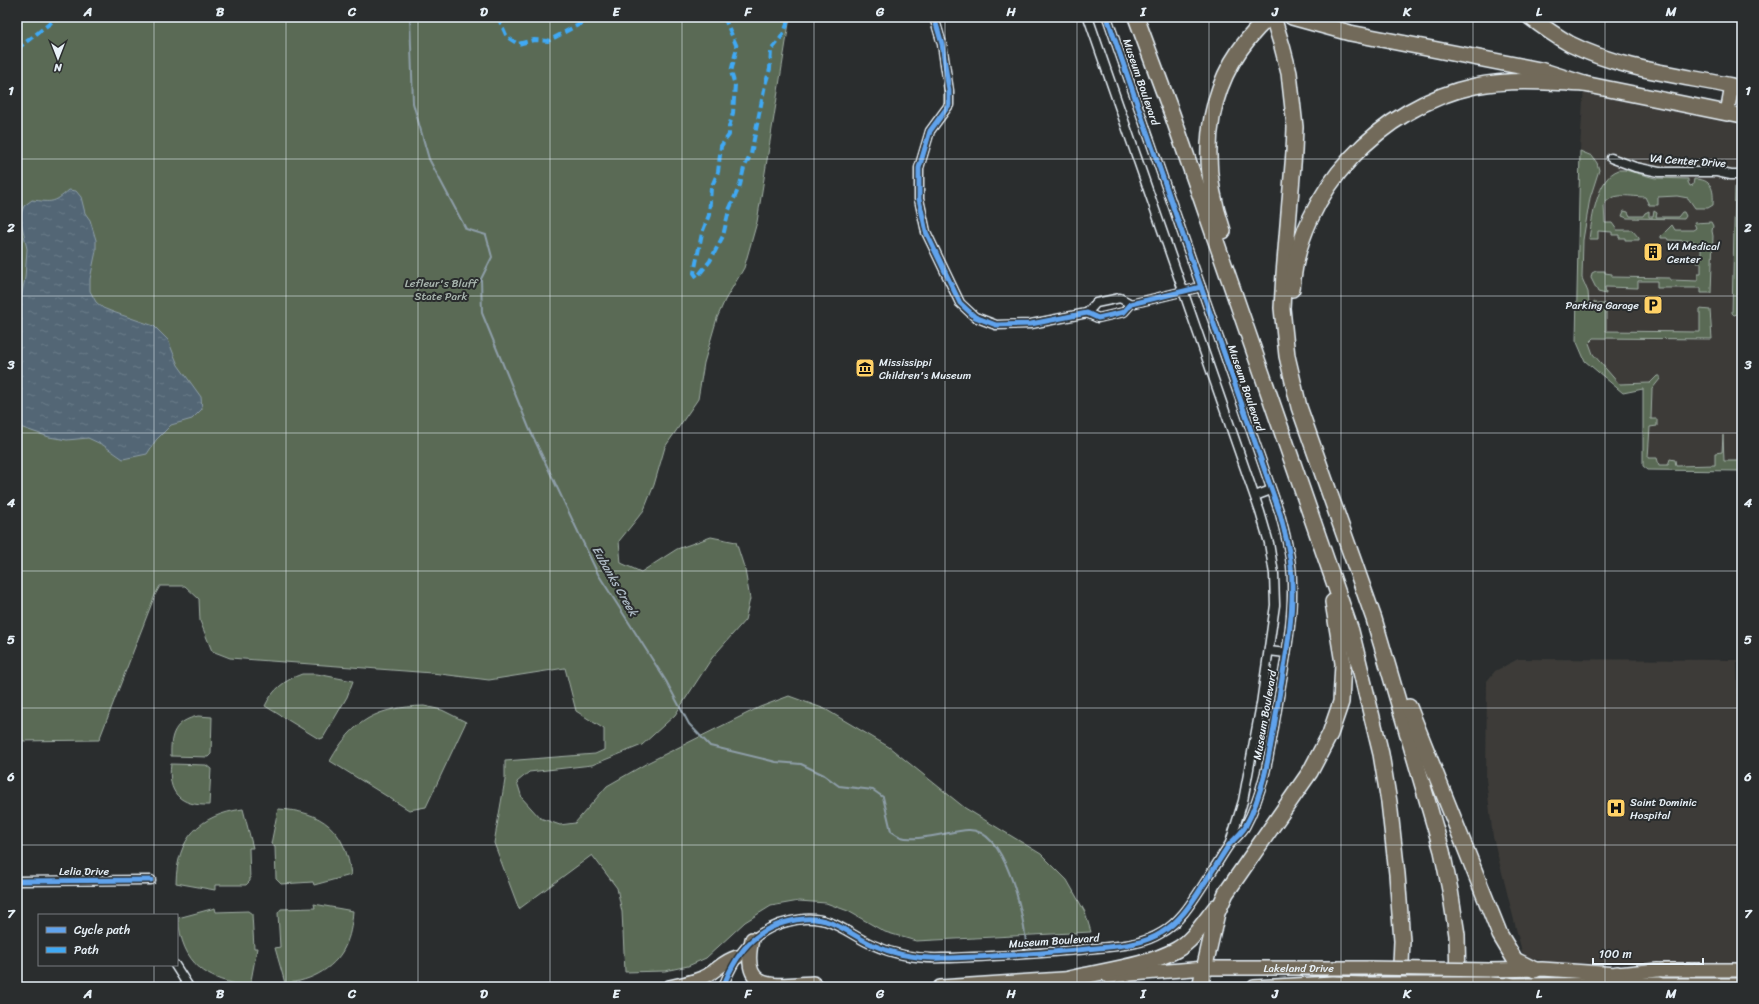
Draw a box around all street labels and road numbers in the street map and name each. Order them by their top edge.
street label: Museum Boulevard [1117,36,1165,129]
street label: VA Center Drive [1649,149,1727,173]
street label: Museum Boulevard [1222,342,1270,435]
street label: Museum Boulevard [1248,668,1282,761]
street label: Lelia Drive [59,862,109,881]
street label: Museum Boulevard [1008,928,1101,954]
street label: Lakeland Drive [1263,959,1334,978]

